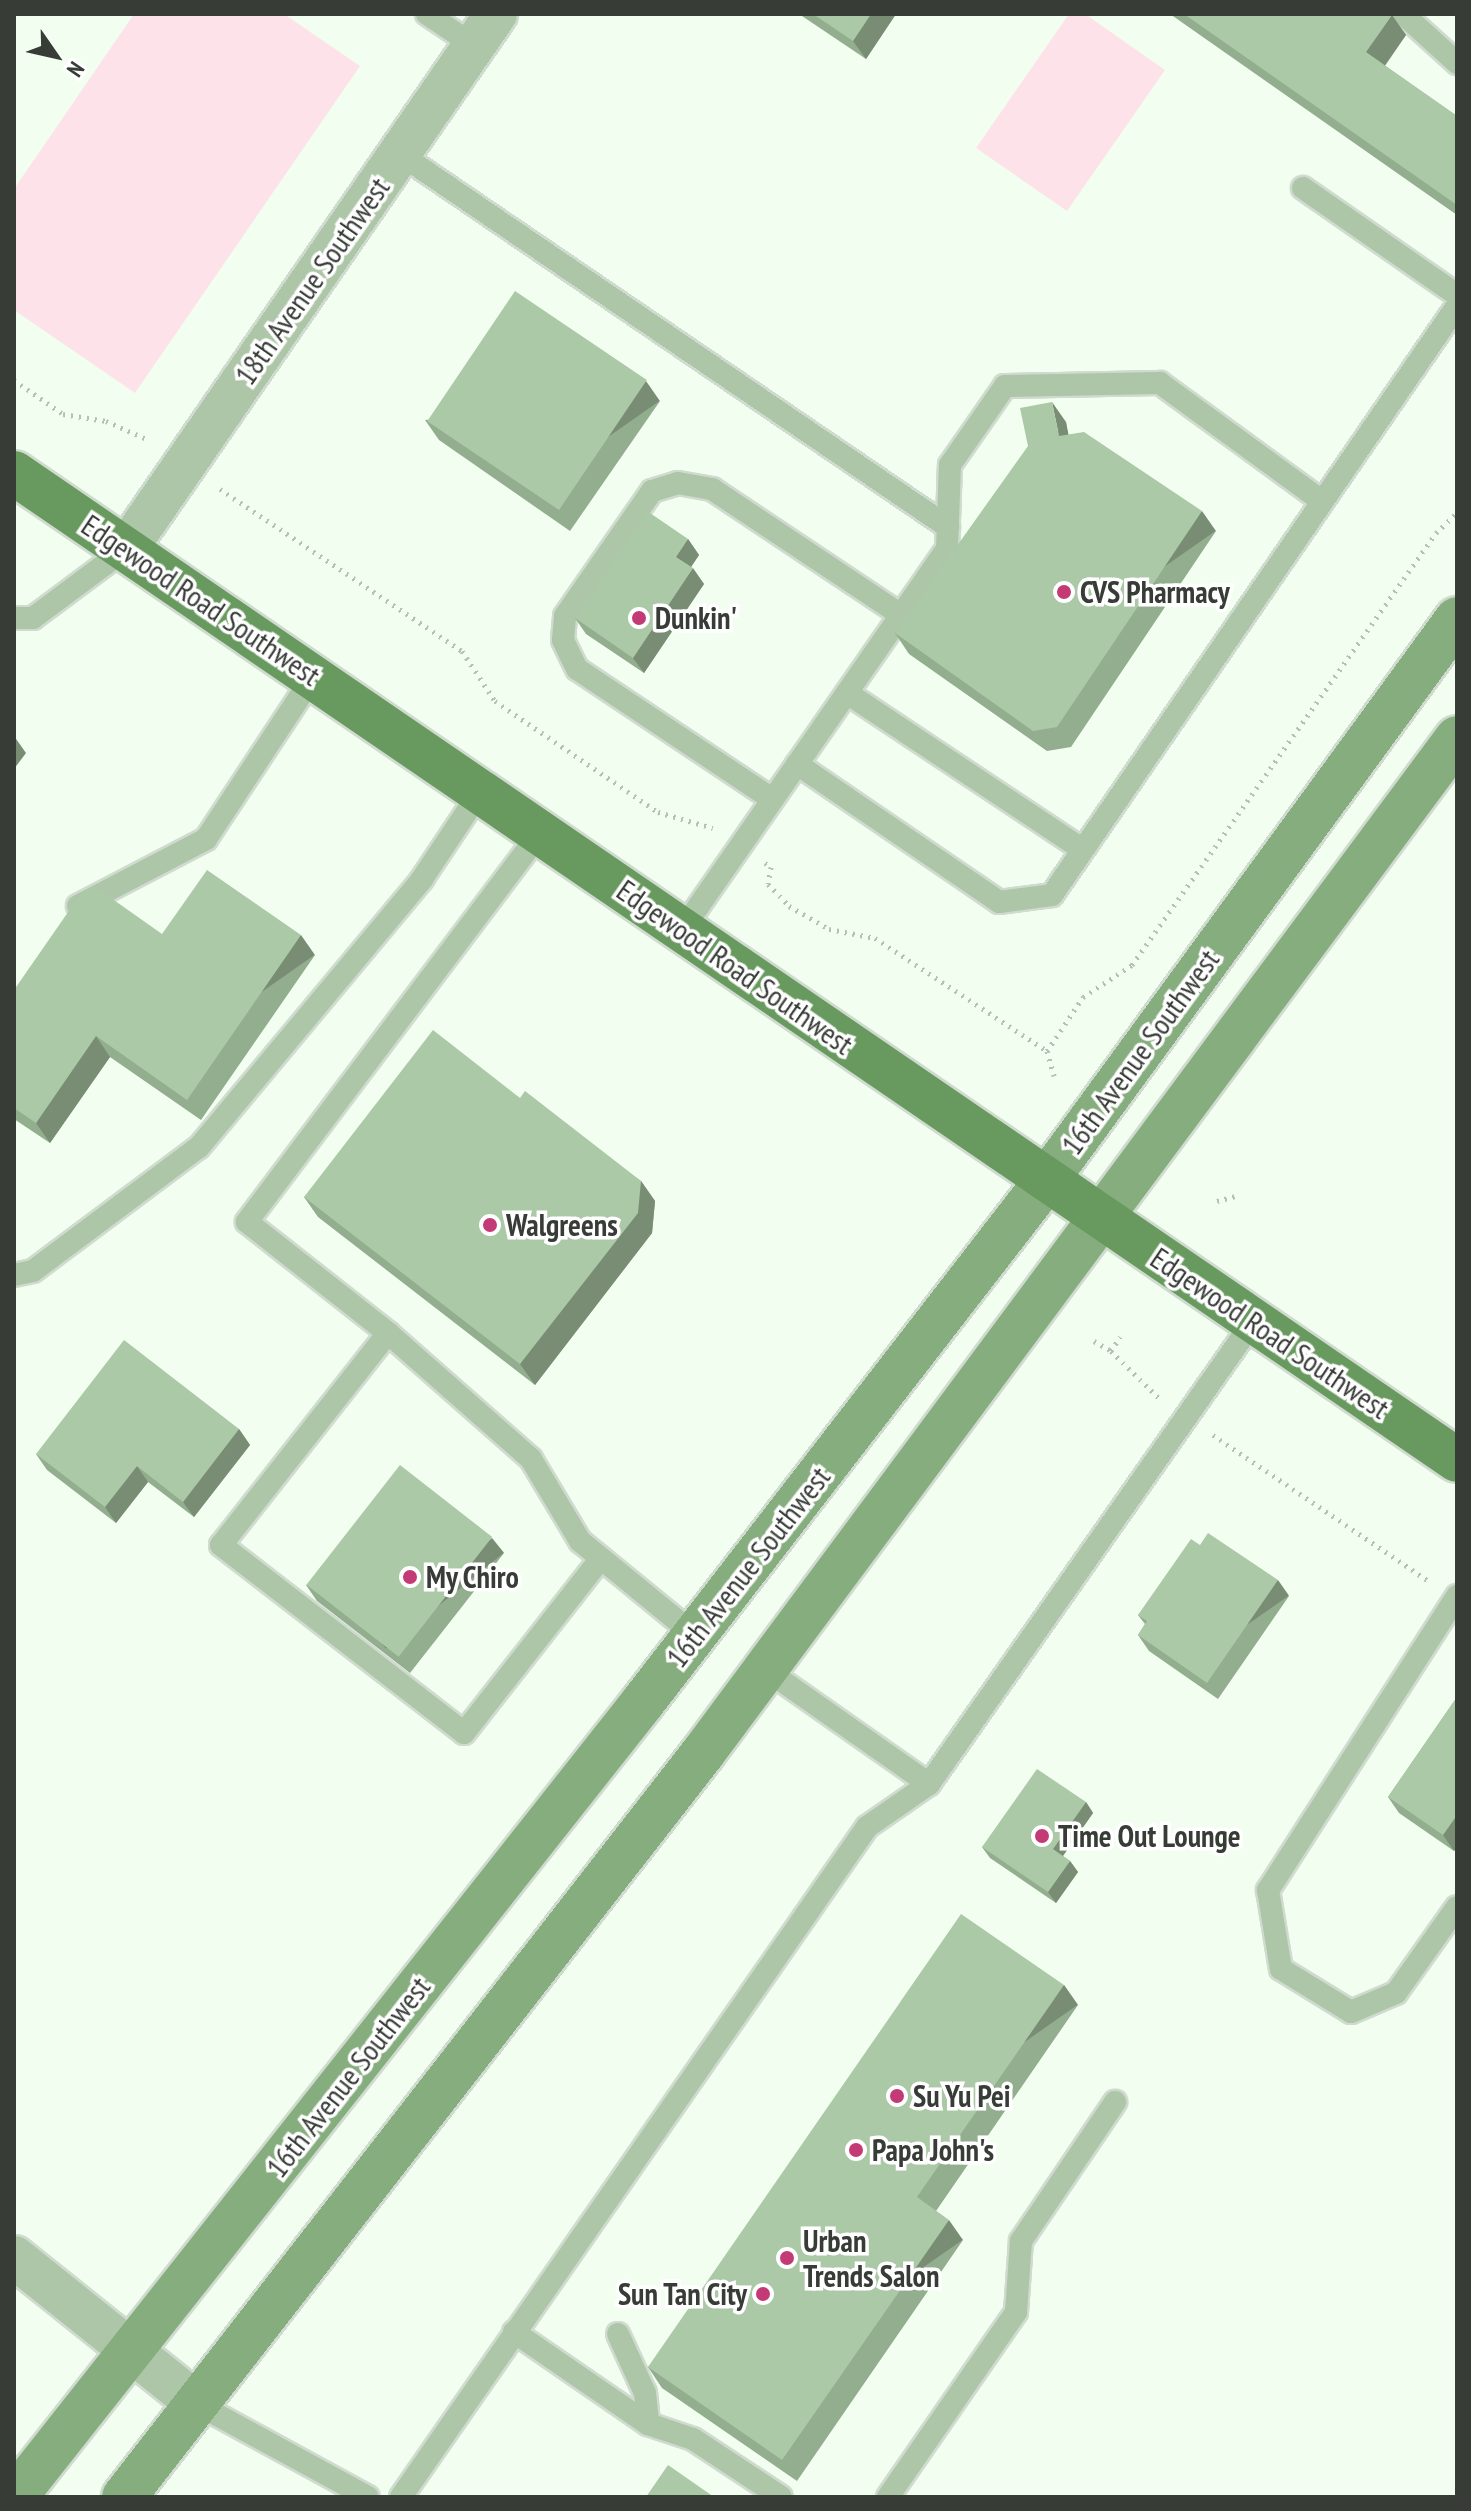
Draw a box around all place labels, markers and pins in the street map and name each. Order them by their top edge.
place label: CVS Pharmacy [1080,574,1230,610]
marker: CVS Pharmacy [1055,583,1073,601]
place label: Dunkin' [655,600,737,636]
marker: Dunkin' [630,609,648,627]
place label: Walgreens [506,1207,618,1243]
marker: Walgreens [481,1216,499,1234]
place label: My Chiro [426,1559,520,1595]
marker: My Chiro [401,1568,419,1586]
place label: Time Out Lounge [1058,1818,1241,1854]
marker: Time Out Lounge [1033,1827,1051,1845]
place label: Su Yu Pei [913,2078,1011,2114]
marker: Su Yu Pei [888,2087,906,2105]
place label: Papa John's [872,2132,994,2168]
marker: Papa John's [847,2141,865,2159]
place label: Urban Trends Salon [803,2223,939,2294]
marker: Urban Trends Salon [778,2249,796,2267]
place label: Sun Tan City [617,2276,747,2312]
marker: Sun Tan City [754,2285,772,2303]

